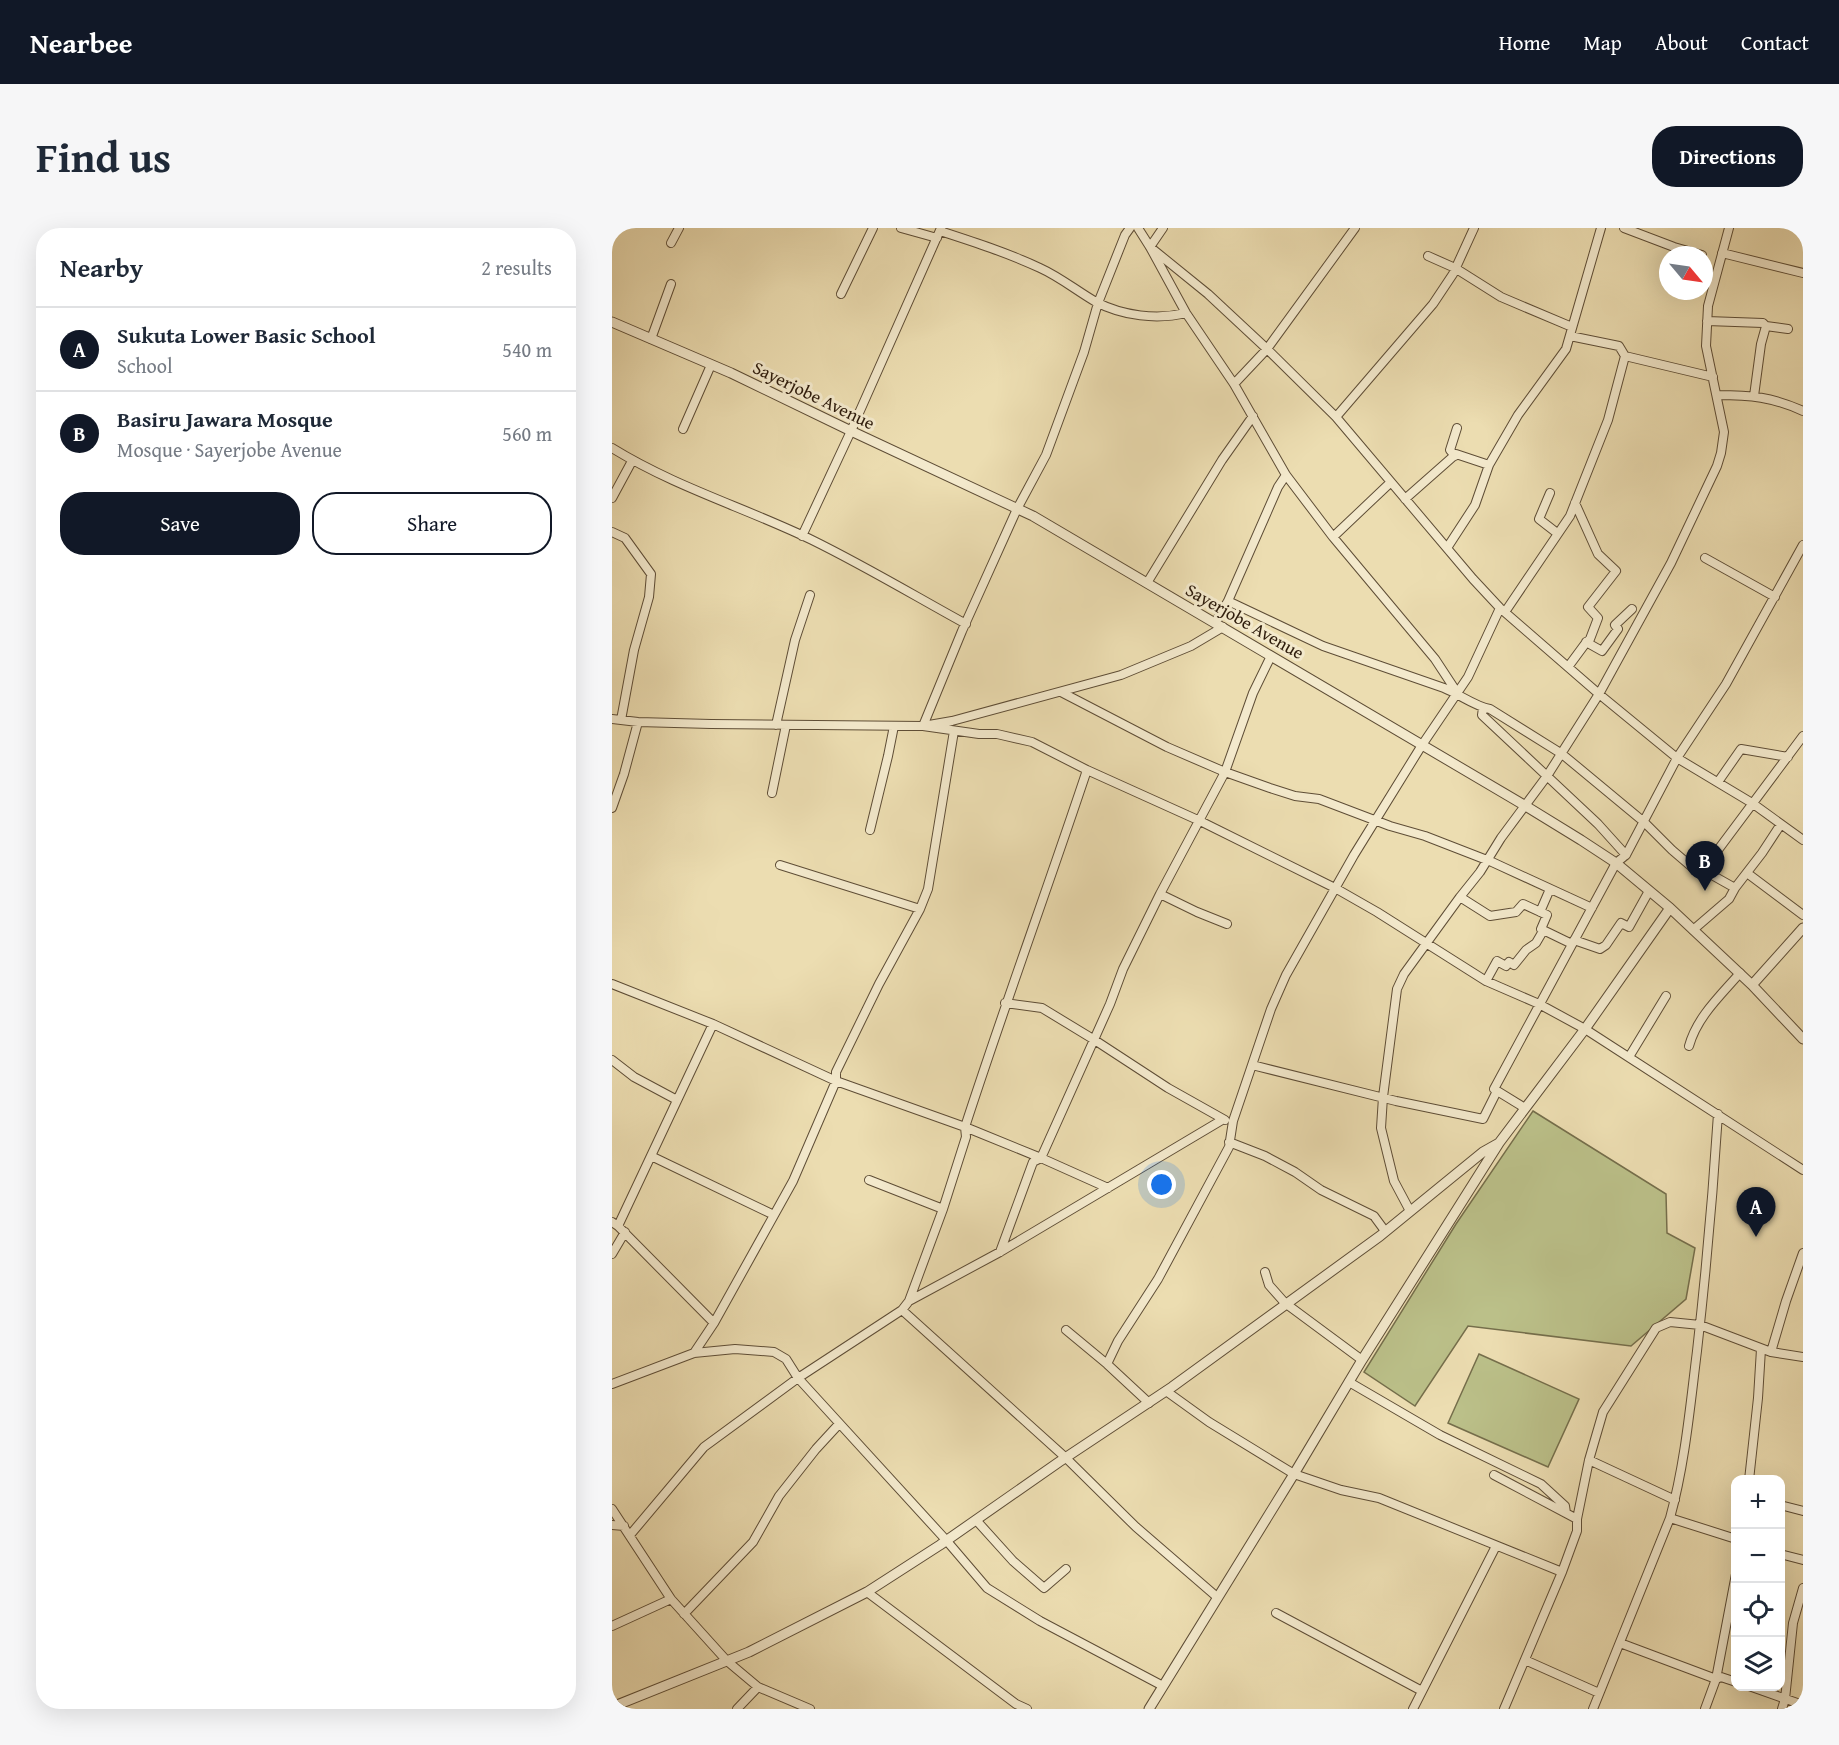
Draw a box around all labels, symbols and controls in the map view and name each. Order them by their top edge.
text: Nearbee [30,22,133,63]
text: Home [1499,27,1550,58]
text: Map [1583,27,1622,58]
text: About [1655,27,1708,58]
text: Contact [1741,27,1809,58]
text: Find us [36,126,171,187]
button: Directions [1652,126,1803,187]
north arrow [1659,246,1713,300]
text: Nearby [60,248,143,287]
text: 2 results [481,253,552,282]
text: Sukuta Lower Basic School [117,319,376,351]
text: A [73,335,86,364]
text: 540 m [502,335,552,364]
text: School [117,351,173,380]
street label: Sayerjobe Avenue [748,354,880,436]
text: Basiru Jawara Mosque [117,403,333,435]
text: B [73,419,86,448]
text: 560 m [502,419,552,448]
text: Mosque · Sayerjobe Avenue [117,435,342,464]
button: Save [60,492,300,555]
button: Share [312,492,552,555]
street label: Sayerjobe Avenue [1181,576,1309,666]
pin: B [1686,842,1724,891]
your location [1147,1170,1176,1199]
pin: A [1736,1188,1776,1237]
map controls [1731,1475,1785,1691]
button: + [1731,1475,1785,1529]
button: − [1731,1529,1785,1583]
button: locate [1731,1583,1785,1637]
button: layers [1731,1637,1785,1691]

